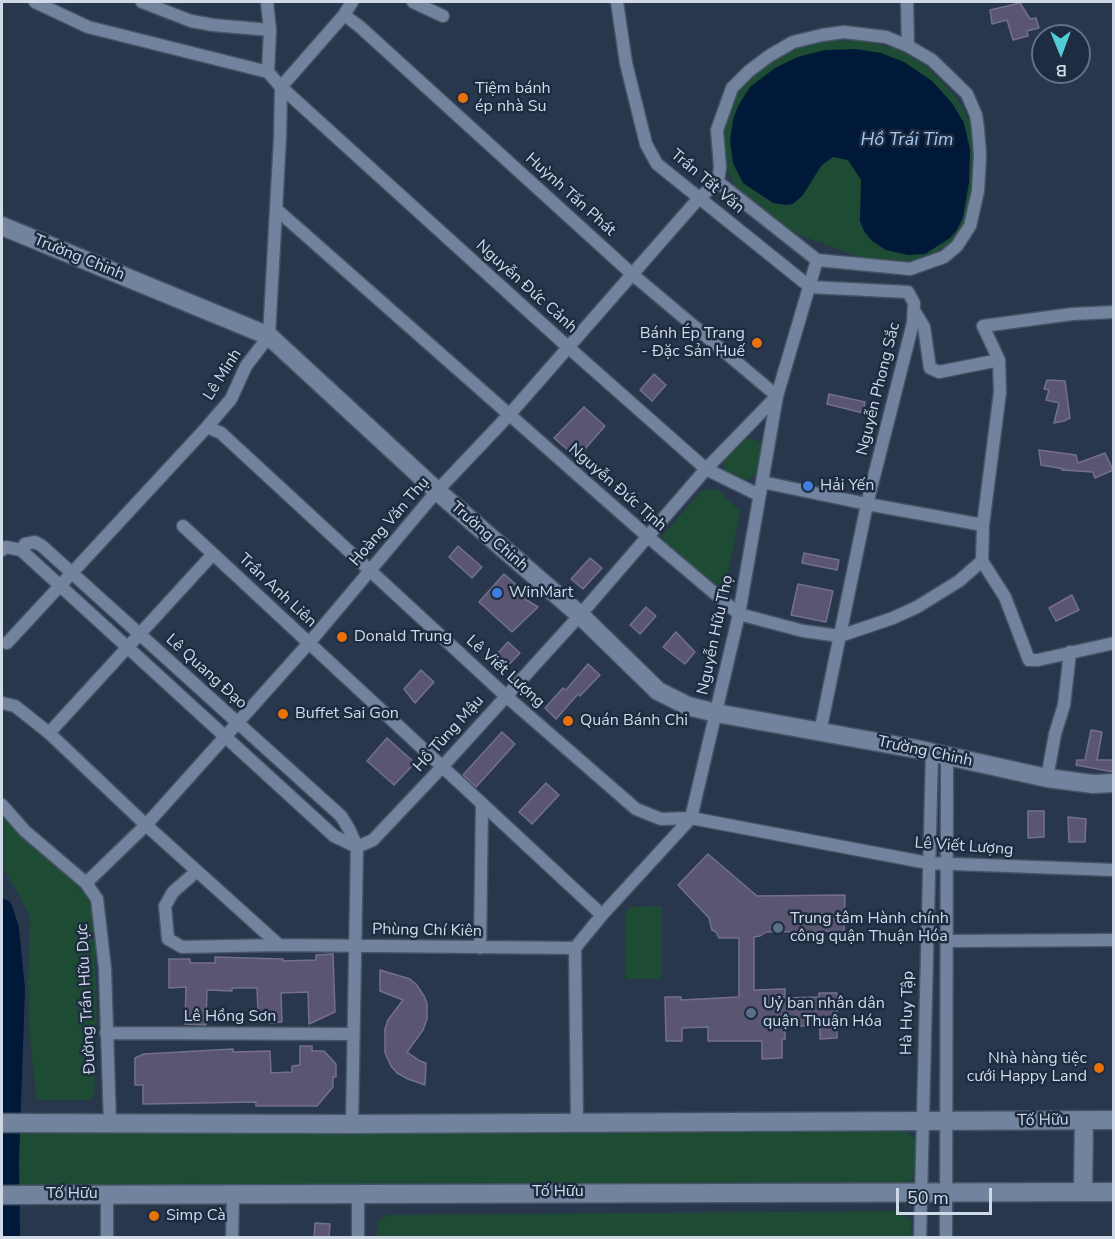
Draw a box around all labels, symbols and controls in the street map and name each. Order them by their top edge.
north arrow [1031,24,1091,84]
text: B [1056,59,1067,81]
place label: Tiệm bánh ép nhà Su [475,79,551,117]
marker: Tiệm bánh ép nhà Su [456,91,470,105]
water label: Hồ Trái Tim [861,130,953,152]
street label: Trần Tất Văn [666,146,748,218]
street label: Huỳnh Tấn Phát [521,149,619,241]
street label: Trường Chinh [31,231,127,285]
street label: Nguyễn Đức Cảnh [471,237,581,337]
street label: Nguyễn Phong Sắc [853,320,905,458]
place label: Bánh Ép Trang - Đặc Sản Huế [640,324,745,362]
marker: Bánh Ép Trang - Đặc Sản Huế [750,336,764,350]
street label: Lê Minh [200,346,246,404]
street label: Nguyễn Đức Tịnh [564,440,670,536]
street label: Hoàng Văn Thụ [346,474,434,570]
place label: Hải Yến [820,476,874,496]
marker: Hải Yến [801,479,815,493]
street label: Trường Chinh [446,498,532,576]
street label: Trần Anh Liên [234,550,320,632]
street label: Nguyễn Hữu Thọ [694,573,738,697]
place label: WinMart [509,583,573,603]
marker: WinMart [490,586,504,600]
place label: Donald Trung [354,627,452,647]
street label: Lê Quang Đạo [161,630,251,714]
marker: Donald Trung [335,630,349,644]
street label: Lê Viết Lượng [462,632,548,712]
street label: Hồ Tùng Mậu [410,692,488,776]
place label: Buffet Sai Gon [295,704,399,724]
marker: Buffet Sai Gon [276,707,290,721]
place label: Quán Bánh Chi [580,711,688,731]
marker: Quán Bánh Chi [561,714,575,728]
street label: Trường Chinh [876,733,974,771]
street label: Lê Viết Lượng [914,834,1014,860]
place label: Trung tâm Hành chính công quận Thuận Hóa [790,909,949,947]
street label: Phùng Chí Kiên [372,920,482,942]
marker: Trung tâm Hành chính công quận Thuận Hóa [771,921,785,935]
street label: Đường Trần Hữu Dực [73,923,101,1075]
street label: Hà Huy Tập [898,971,918,1055]
place label: Uỷ ban nhân dân quận Thuận Hóa [763,994,885,1032]
marker: Uỷ ban nhân dân quận Thuận Hóa [744,1006,758,1020]
street label: Lê Hồng Sơn [184,1007,276,1027]
place label: Nhà hàng tiệc cưới Happy Land [967,1049,1087,1087]
marker: Nhà hàng tiệc cưới Happy Land [1092,1061,1106,1075]
street label: Tố Hữu [1017,1111,1069,1131]
scale bar [899,1176,995,1214]
street label: Tố Hữu [532,1182,584,1202]
street label: Tố Hữu [46,1184,98,1204]
text: 50 m [907,1186,949,1210]
place label: Simp Cà [166,1206,226,1226]
marker: Simp Cà [147,1209,161,1223]

